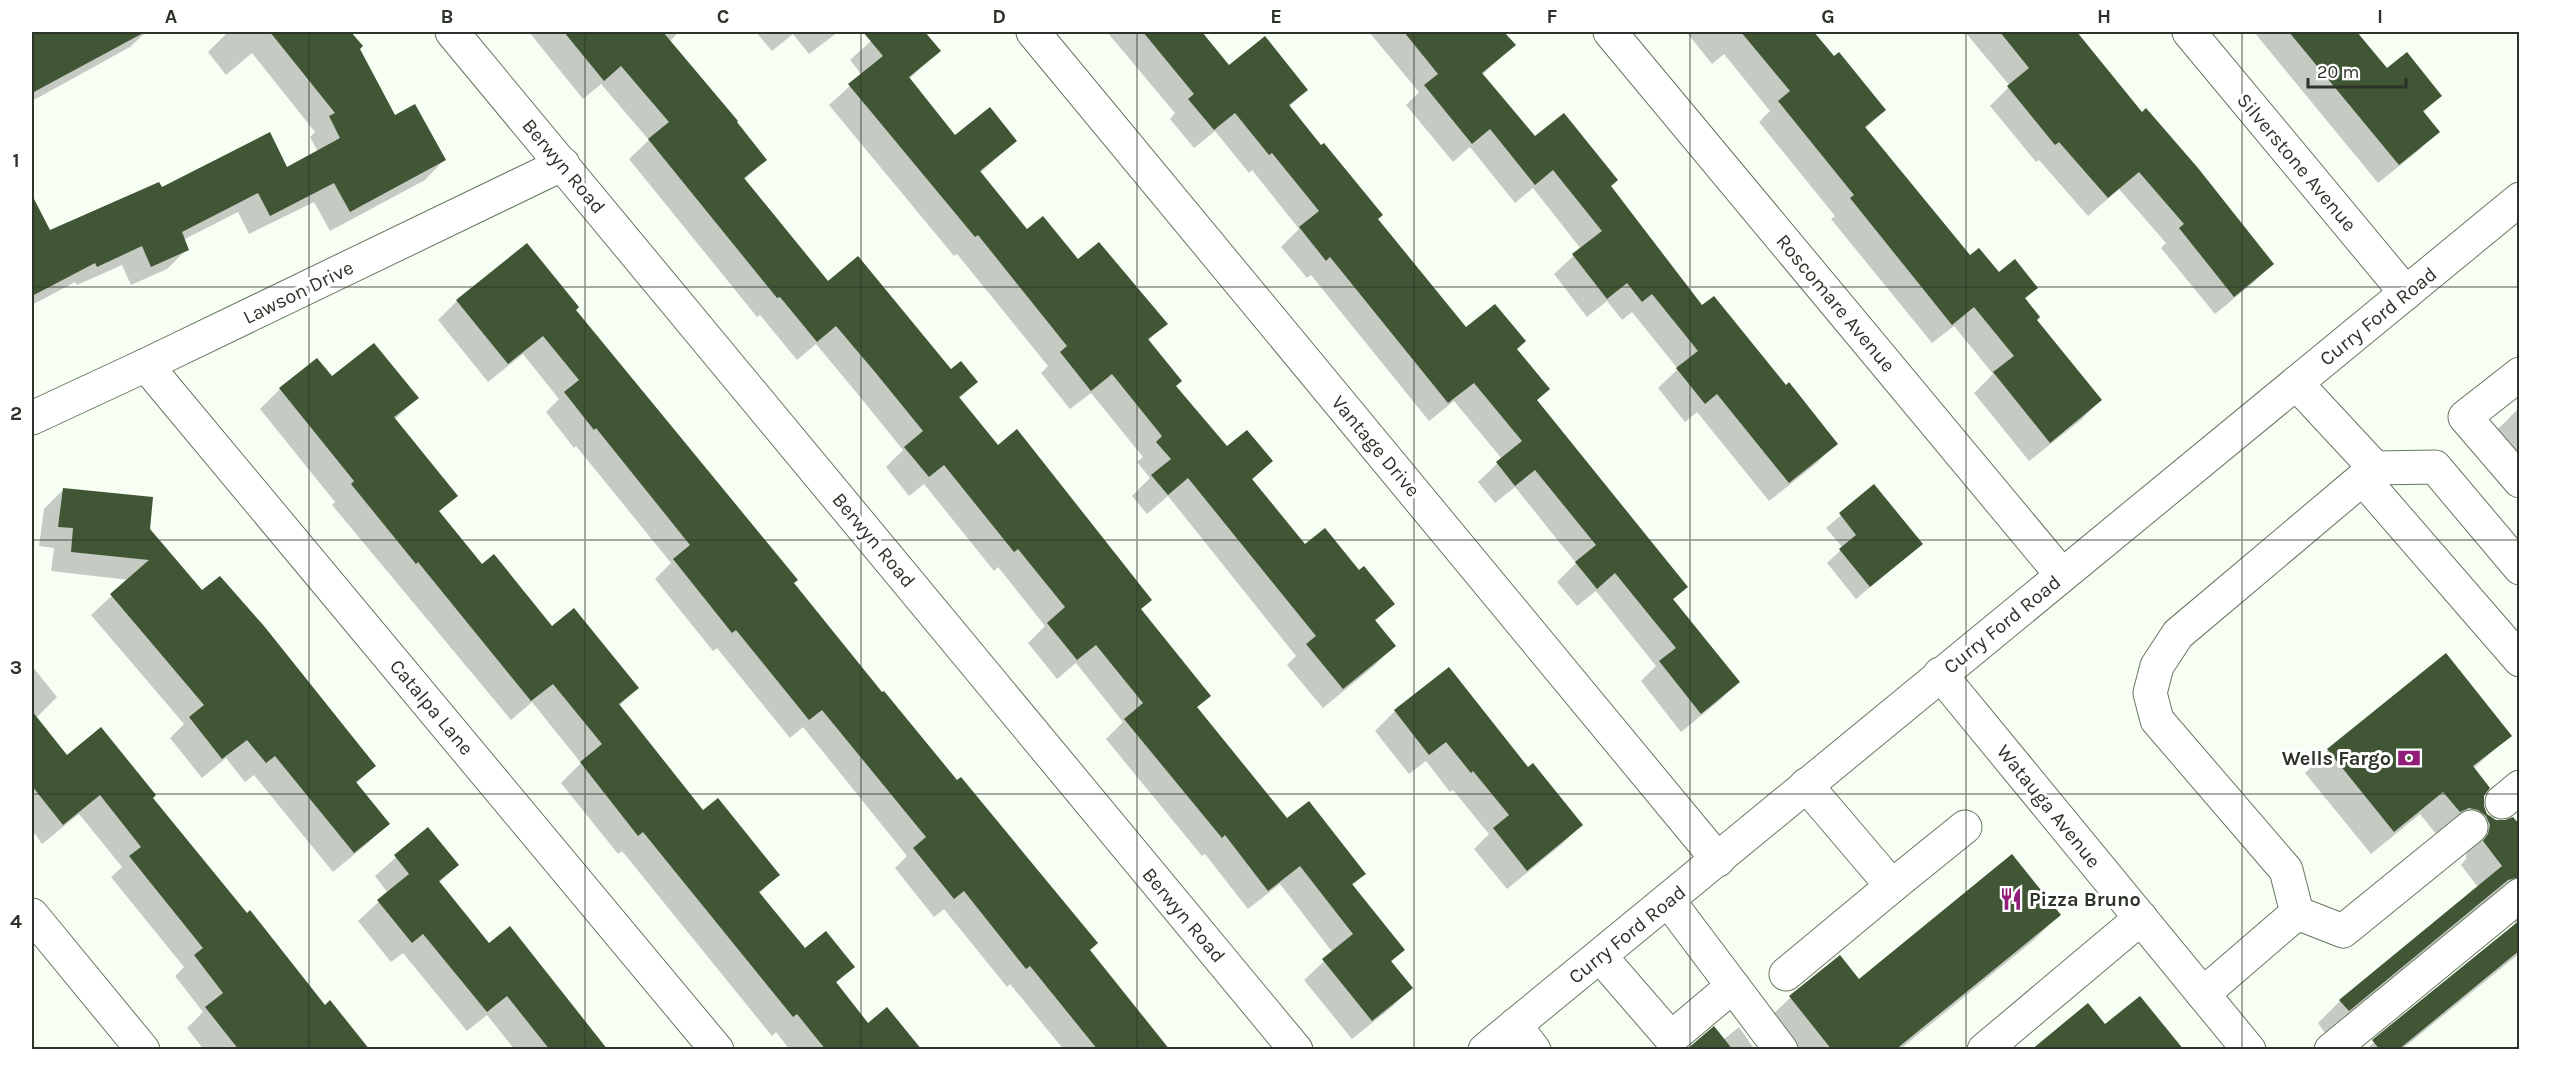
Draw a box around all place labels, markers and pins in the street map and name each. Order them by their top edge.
bank icon: Wells Fargo [2396,745,2422,771]
place label: Wells Fargo [2282,747,2391,770]
restaurant icon: Pizza Bruno [1998,886,2024,912]
place label: Pizza Bruno [2029,888,2141,911]

